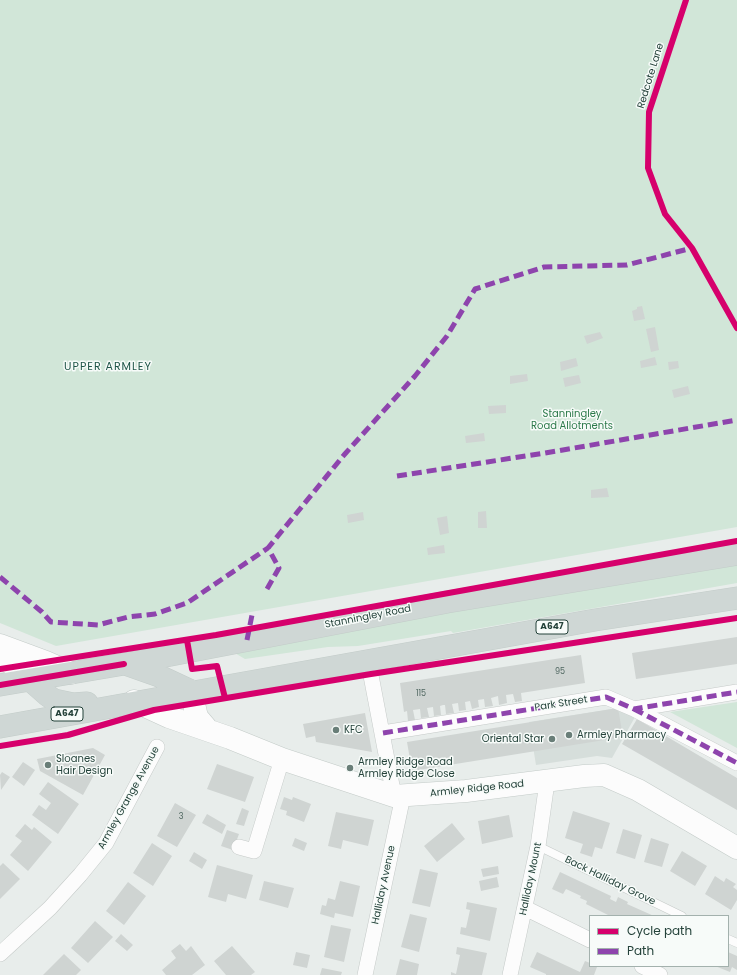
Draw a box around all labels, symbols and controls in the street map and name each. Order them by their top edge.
street label: Redcote Lane [635,42,667,110]
district label: UPPER ARMLEY [64,360,152,374]
park label: Stanningley Road Allotments [531,408,613,432]
street label: Stanningley Road [324,603,412,631]
road number: A647 [536,620,568,634]
house number: 95 [555,667,565,677]
house number: 115 [416,689,426,699]
street label: Park Street [534,694,588,714]
road number: A647 [51,707,83,721]
place label: KFC [344,724,363,736]
marker: KFC [331,725,341,735]
place label: Armley Pharmacy [577,729,666,741]
marker: Armley Pharmacy [564,730,574,740]
place label: Oriental Star [482,733,544,745]
marker: Oriental Star [547,734,557,744]
street label: Armley Grange Avenue [96,745,162,851]
place label: Sloanes Hair Design [56,753,113,776]
place label: Armley Ridge Road Armley Ridge Close [358,756,455,780]
marker: Sloanes Hair Design [43,760,53,770]
marker: Armley Ridge Road Armley Ridge Close [345,763,355,773]
street label: Armley Ridge Road [429,778,525,800]
house number: 3 [179,812,183,822]
street label: Halliday Mount [517,841,545,917]
street label: Halliday Avenue [370,844,398,926]
street label: Back Halliday Grove [563,854,657,908]
legend [589,915,729,967]
text: Cycle path [627,922,692,939]
text: Path [627,942,654,959]

